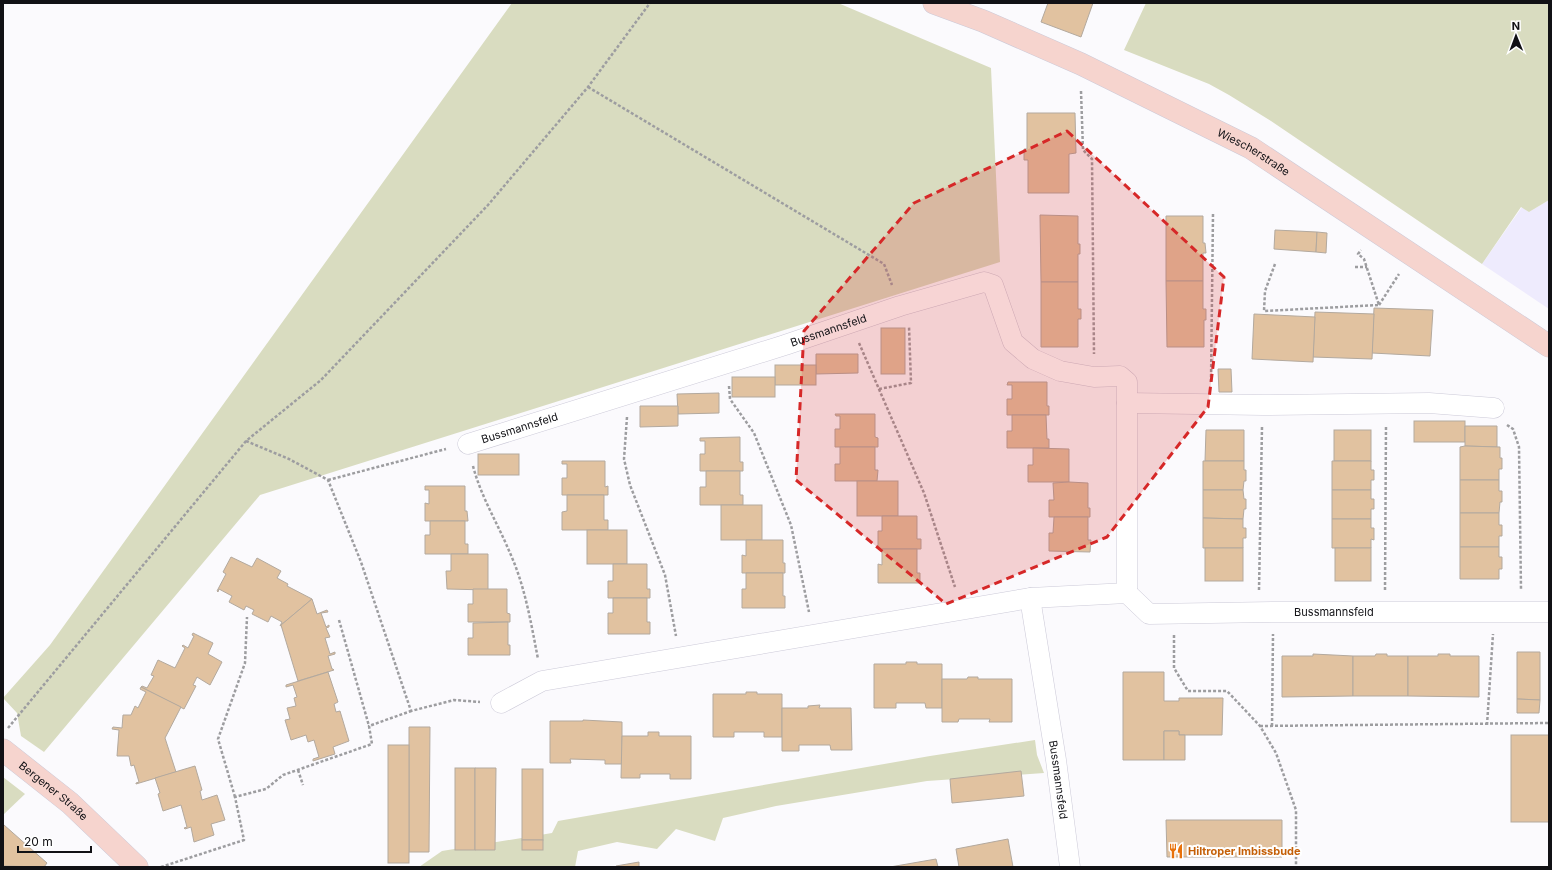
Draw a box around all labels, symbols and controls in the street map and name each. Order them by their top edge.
north arrow [1496,16,1536,56]
text: N [1512,19,1520,33]
street label: Wiescherstraße [1215,125,1293,179]
street label: Bussmannsfeld [789,311,868,350]
street label: Bussmannsfeld [479,409,560,446]
street label: Bussmannsfeld [1294,605,1374,619]
street label: Bussmannsfeld [1046,739,1071,820]
street label: Bergener Straße [16,758,91,823]
scale bar [18,828,91,854]
text: 20 m [24,834,53,849]
restaurant icon: Hiltroper Imbissbude [1167,842,1185,860]
place label: Hiltroper Imbissbude [1188,844,1301,858]

